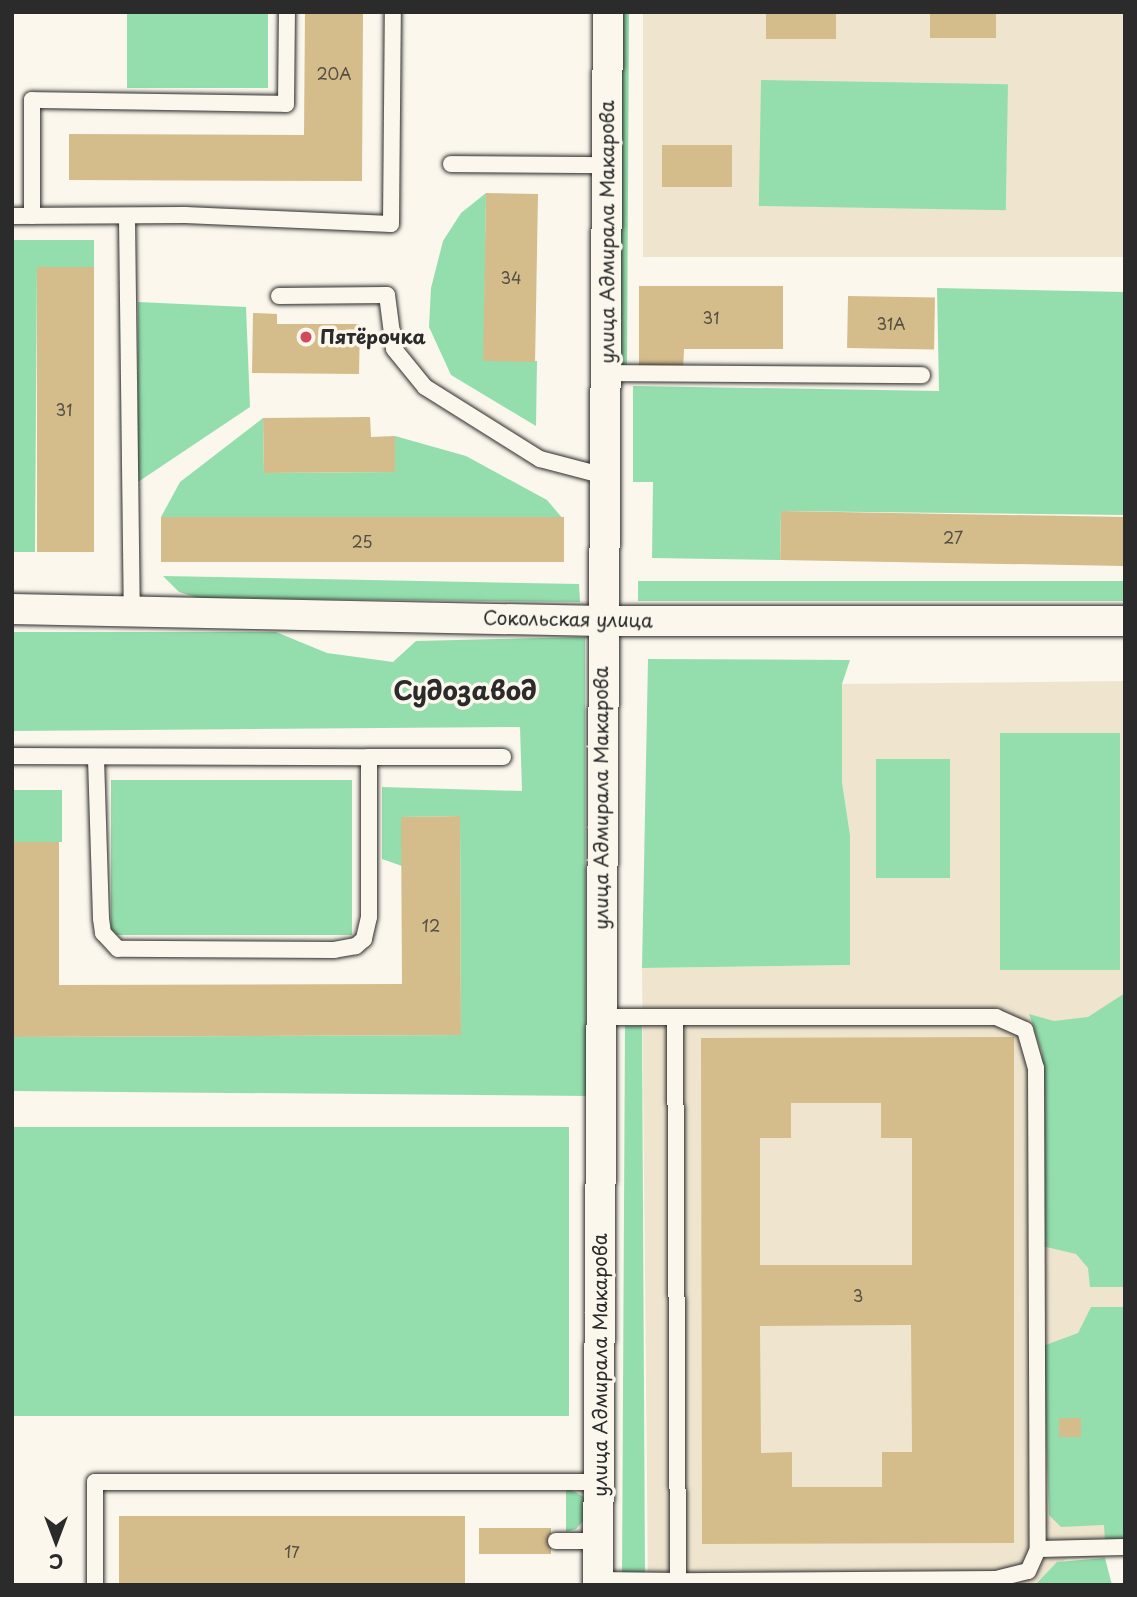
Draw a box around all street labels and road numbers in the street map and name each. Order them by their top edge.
street label: улица Адмирала Макарова [596,100,618,364]
street label: Сокольская улица [482,606,654,632]
street label: улица Адмирала Макарова [590,666,612,930]
street label: улица Адмирала Макарова [589,1233,611,1497]

